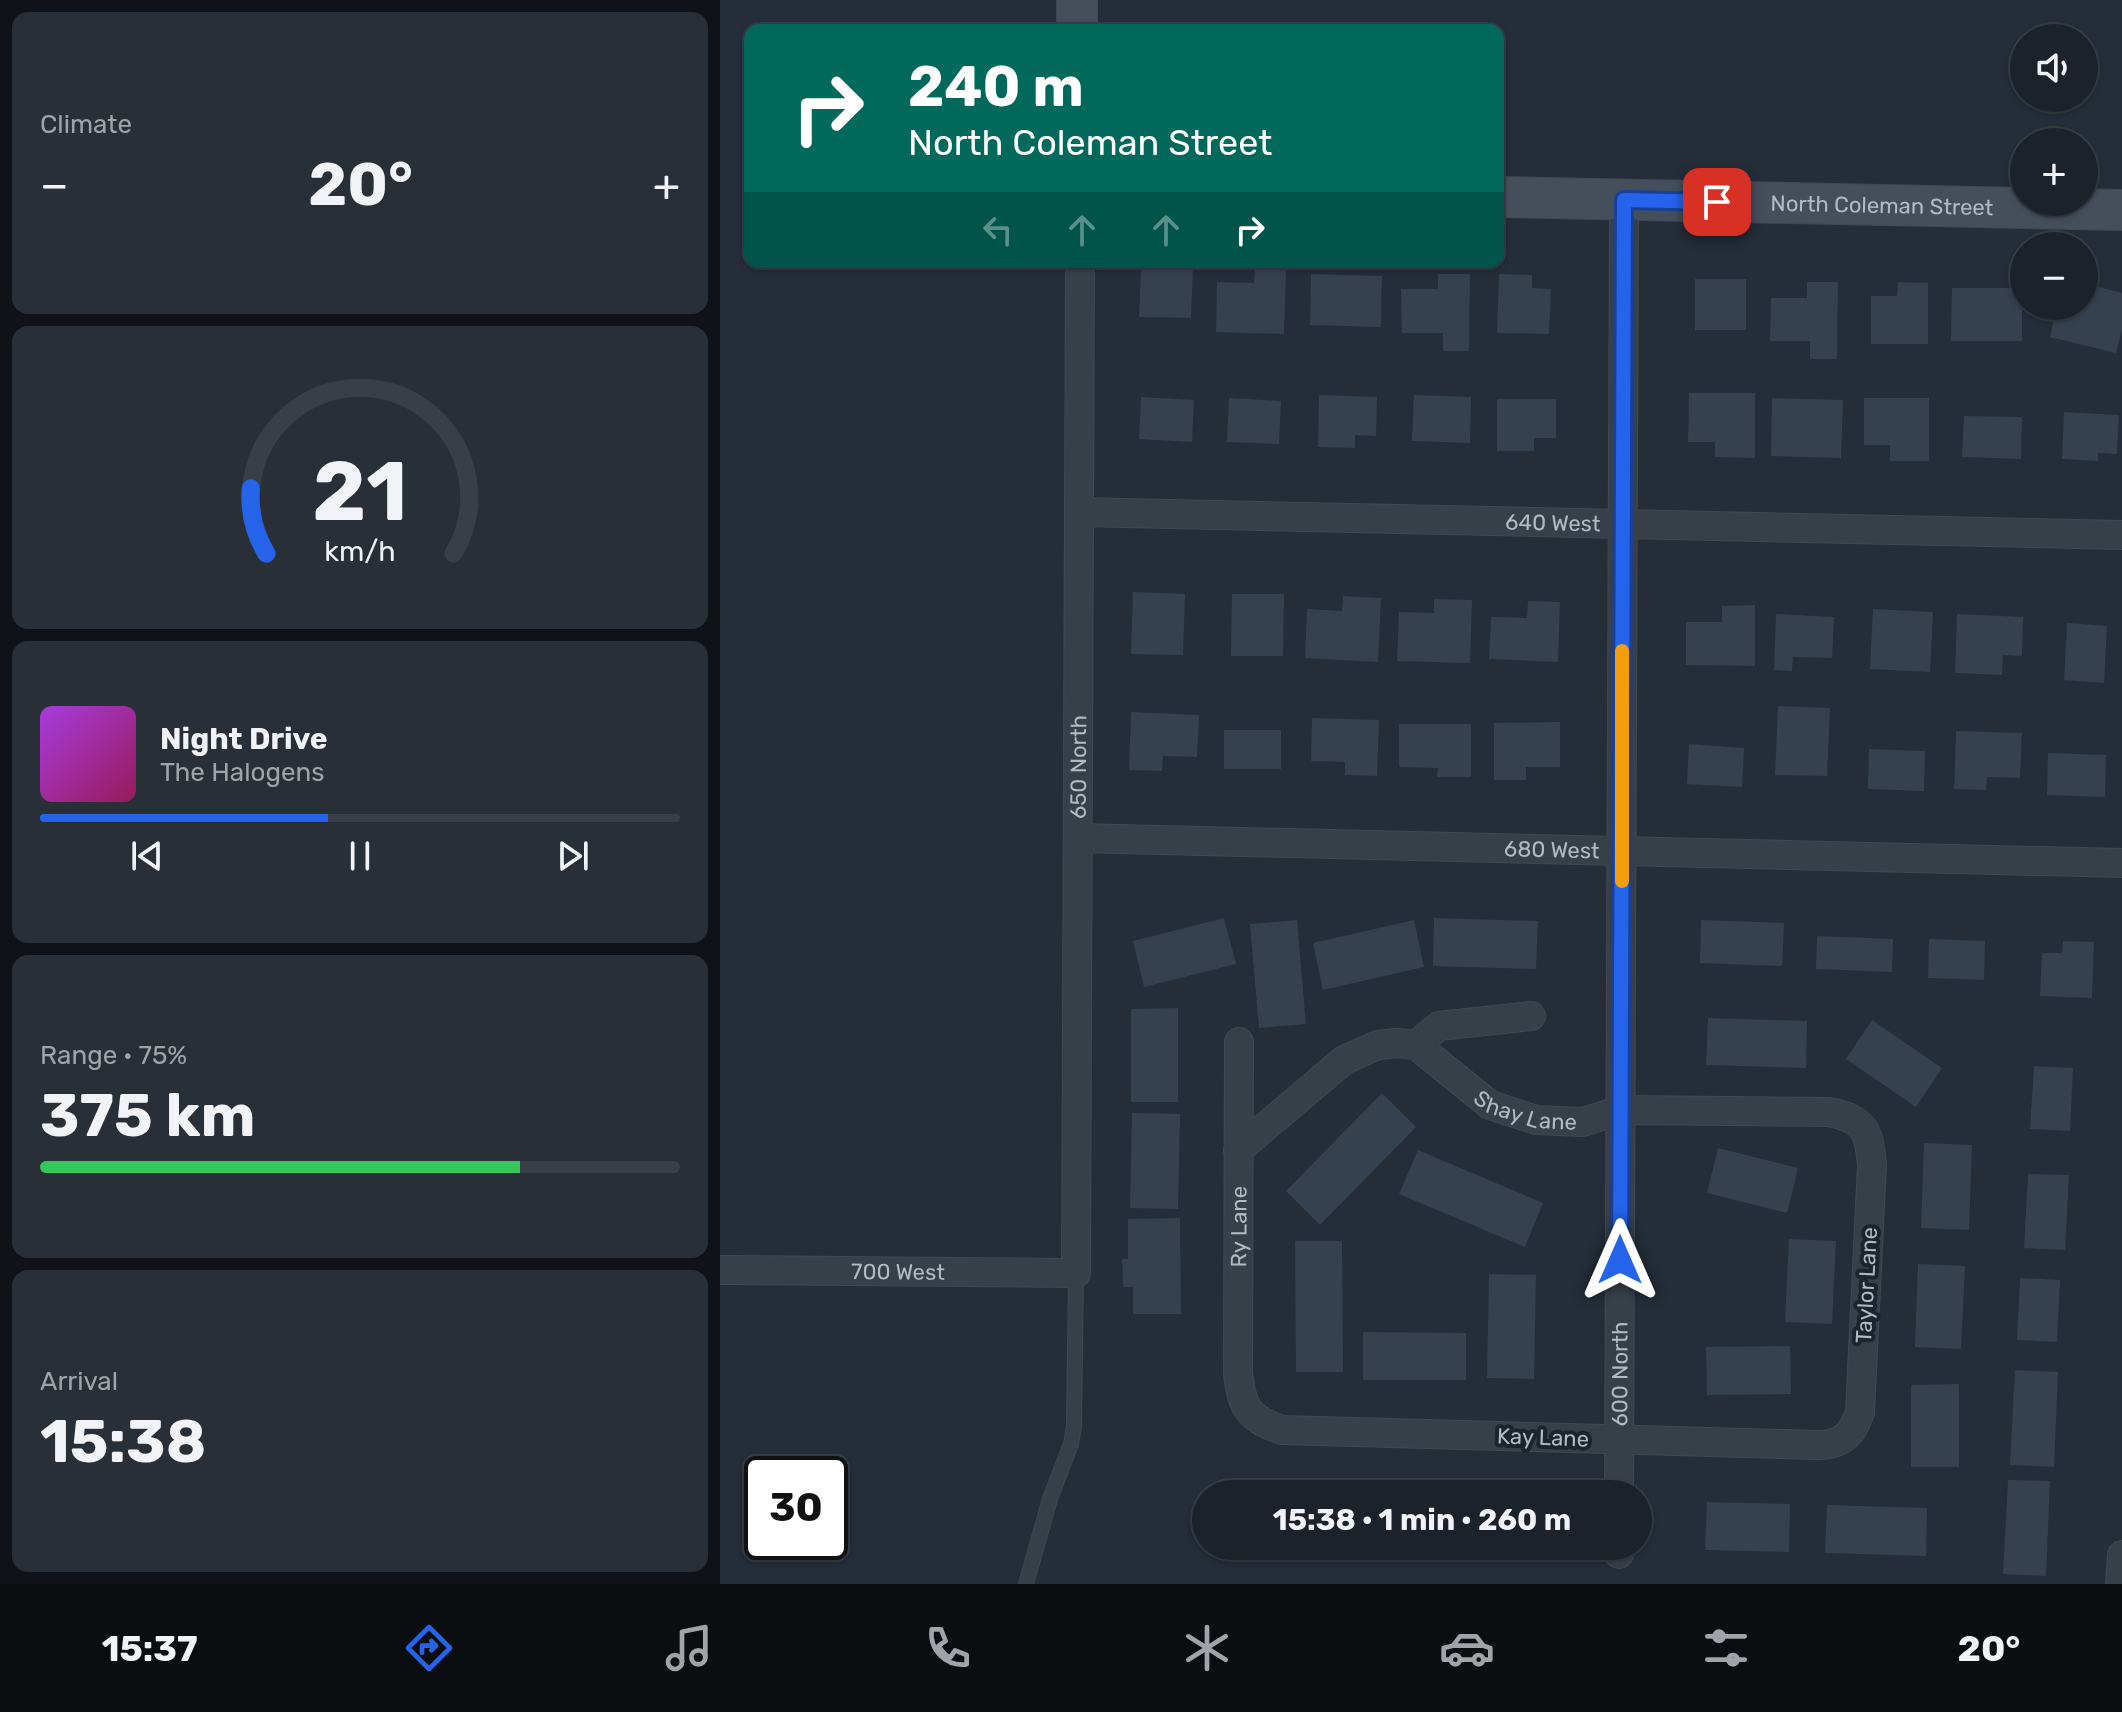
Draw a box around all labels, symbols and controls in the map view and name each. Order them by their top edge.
map controls [2010,24,2098,320]
button: sound [2010,24,2098,112]
text: 240 m [908,54,1084,120]
icon: right [776,56,880,160]
text: Climate [40,109,132,140]
text: North Coleman Street [908,121,1272,164]
button: + [2010,128,2098,216]
text: 20° [308,149,413,220]
text: − [40,159,69,211]
text: + [653,159,680,211]
pin [1683,168,1751,236]
icon: arrive [1695,180,1739,224]
street label: North Coleman Street [1770,190,1994,221]
icon: left [976,208,1020,252]
icon: ahead [1060,208,1104,252]
icon: ahead [1144,208,1188,252]
icon: right [1228,208,1272,252]
button: − [2010,232,2098,320]
text: 21 [312,441,408,540]
street label: 640 West [1505,508,1601,538]
text: km/h [324,534,396,568]
street label: 650 North [1065,715,1092,819]
text: Night Drive [160,721,328,757]
text: The Halogens [160,757,325,788]
icon: previous [125,834,169,878]
icon: pause [338,834,382,878]
icon: next [551,834,595,878]
street label: 680 West [1504,835,1600,864]
text: Range · 75% [40,1040,187,1071]
text: 375 km [40,1080,256,1151]
street label: Shay Lane [1468,1084,1578,1136]
street label: Ry Lane [1225,1186,1253,1268]
position arrow [1578,1218,1662,1302]
street label: Taylor Lane [1850,1226,1883,1344]
street label: 700 West [851,1258,945,1286]
street label: 600 North [1606,1321,1634,1427]
text: Arrival [40,1366,118,1397]
text: 15:38 [40,1406,206,1477]
street label: Kay Lane [1496,1422,1589,1453]
speed limit sign: 30 [744,1456,848,1560]
text: 15:38 · 1 min · 260 m [1273,1502,1571,1538]
icon: directions [401,1620,457,1676]
icon: music [661,1620,717,1676]
icon: phone [920,1620,976,1676]
icon: climate [1179,1620,1235,1676]
icon: car [1439,1620,1495,1676]
icon: filters [1698,1620,1754,1676]
text: 15:37 [102,1627,198,1670]
text: 20° [1958,1627,2020,1670]

